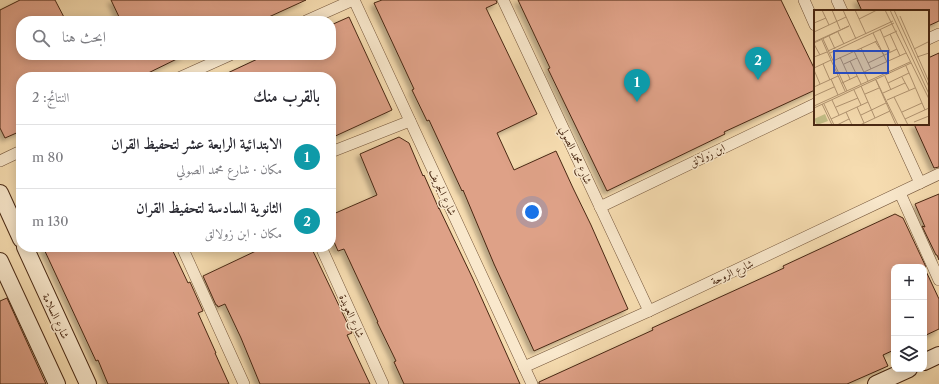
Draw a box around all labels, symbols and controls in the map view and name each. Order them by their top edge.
inset map [814,10,929,125]
search box [16,16,336,60]
icon: search [30,27,52,49]
text: ابحث هنا [62,27,106,46]
pin: 2 [745,47,771,80]
pin: 1 [624,69,650,102]
text: بالقرب منك [253,86,320,106]
text: النتائج: 2 [32,89,69,105]
street label: شارع محمد الصولي [554,124,595,187]
text: الابتدائية الرابعة عشر لتحفيظ القران [111,134,282,153]
street label: ابن زولالق [687,140,727,170]
text: 80 m [32,149,64,165]
text: 1 [304,149,310,165]
text: مكان · شارع محمد الصولي [176,161,282,177]
street label: شارع الجريف [423,167,460,219]
text: الثانوية السادسة لتحفيظ القران [136,198,282,217]
your location [522,202,542,222]
text: 130 m [32,213,68,229]
text: 2 [303,213,311,229]
text: مكان · ابن زولالق [205,225,282,241]
street label: شارع الروحة [709,256,757,291]
map controls [891,264,927,372]
button: + [891,264,927,300]
street label: شارع السلامة [37,291,73,342]
street label: شارع العويدة [333,292,368,341]
button: − [891,300,927,336]
button: layers [891,336,927,372]

